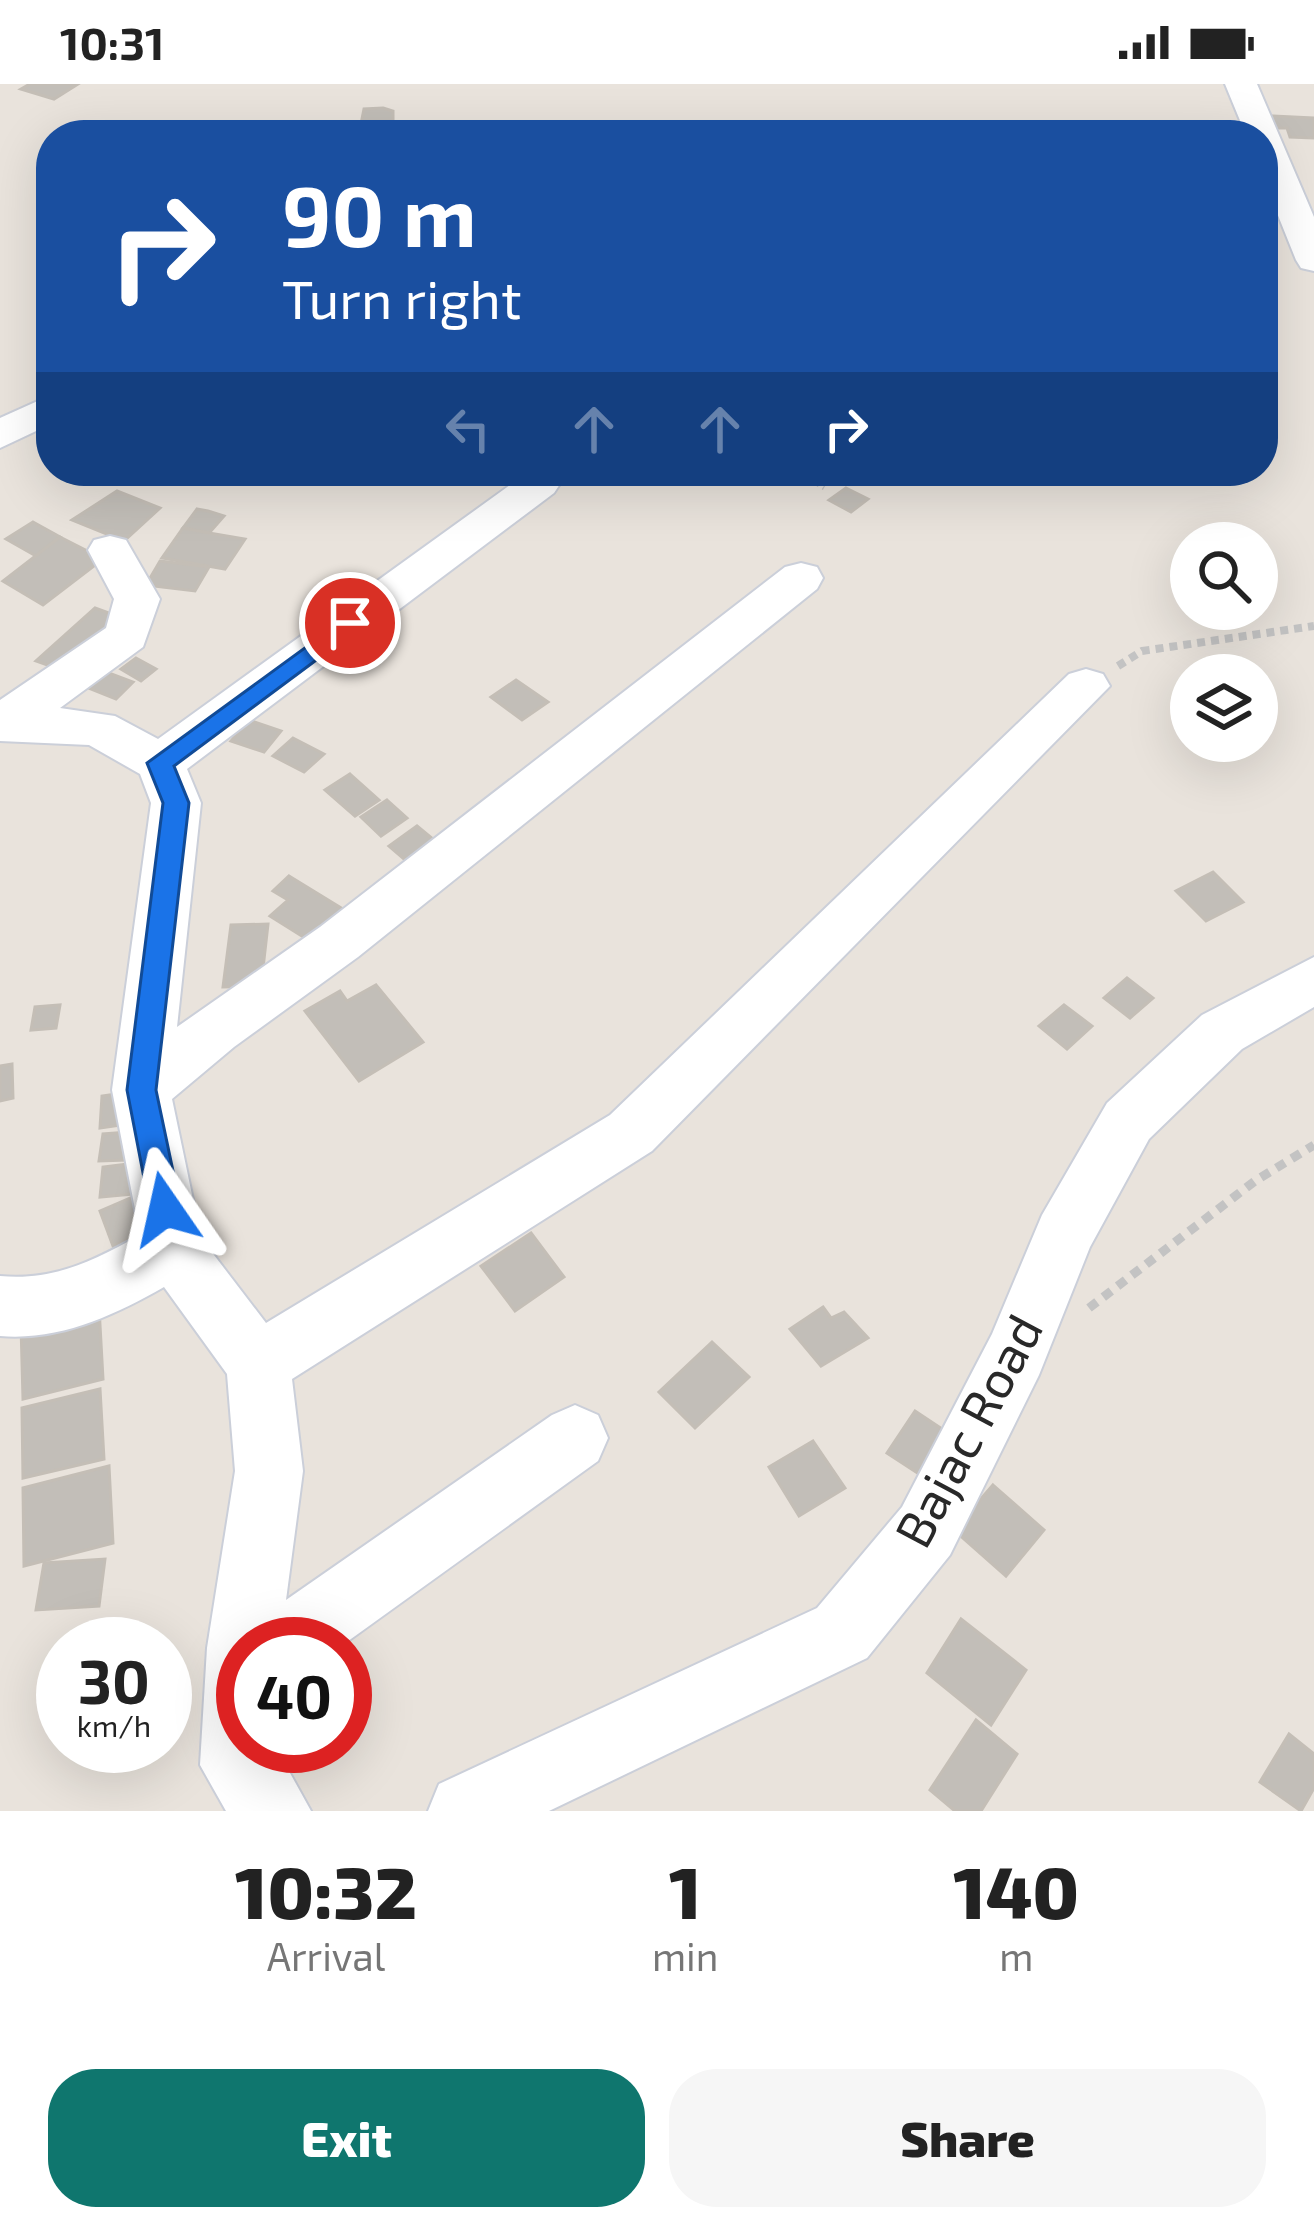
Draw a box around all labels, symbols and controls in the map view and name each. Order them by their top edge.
text: 10:31 [60,15,164,69]
text: 90 m [282,163,477,264]
icon: right [84,168,240,324]
text: Turn right [282,265,522,330]
icon: left [435,396,501,462]
icon: ahead [561,396,627,462]
icon: ahead [687,396,753,462]
icon: right [813,396,879,462]
map controls [1170,522,1278,762]
button: search [1170,522,1278,630]
pin [299,572,401,674]
icon: arrive [317,590,383,656]
button: layers [1170,654,1278,762]
position arrow [102,1146,228,1272]
street label: Bajac Road [880,1303,1054,1557]
speed limit sign: 40 [216,1617,372,1773]
text: 30 [78,1644,150,1716]
text: km/h [77,1707,151,1743]
text: 10:32 [235,1847,417,1933]
text: 1 [669,1847,701,1933]
text: 140 [953,1847,1079,1933]
text: Arrival [267,1932,385,1979]
text: min [652,1932,718,1979]
text: m [999,1932,1033,1979]
button: Exit [48,2069,645,2207]
button: Share [669,2069,1266,2207]

